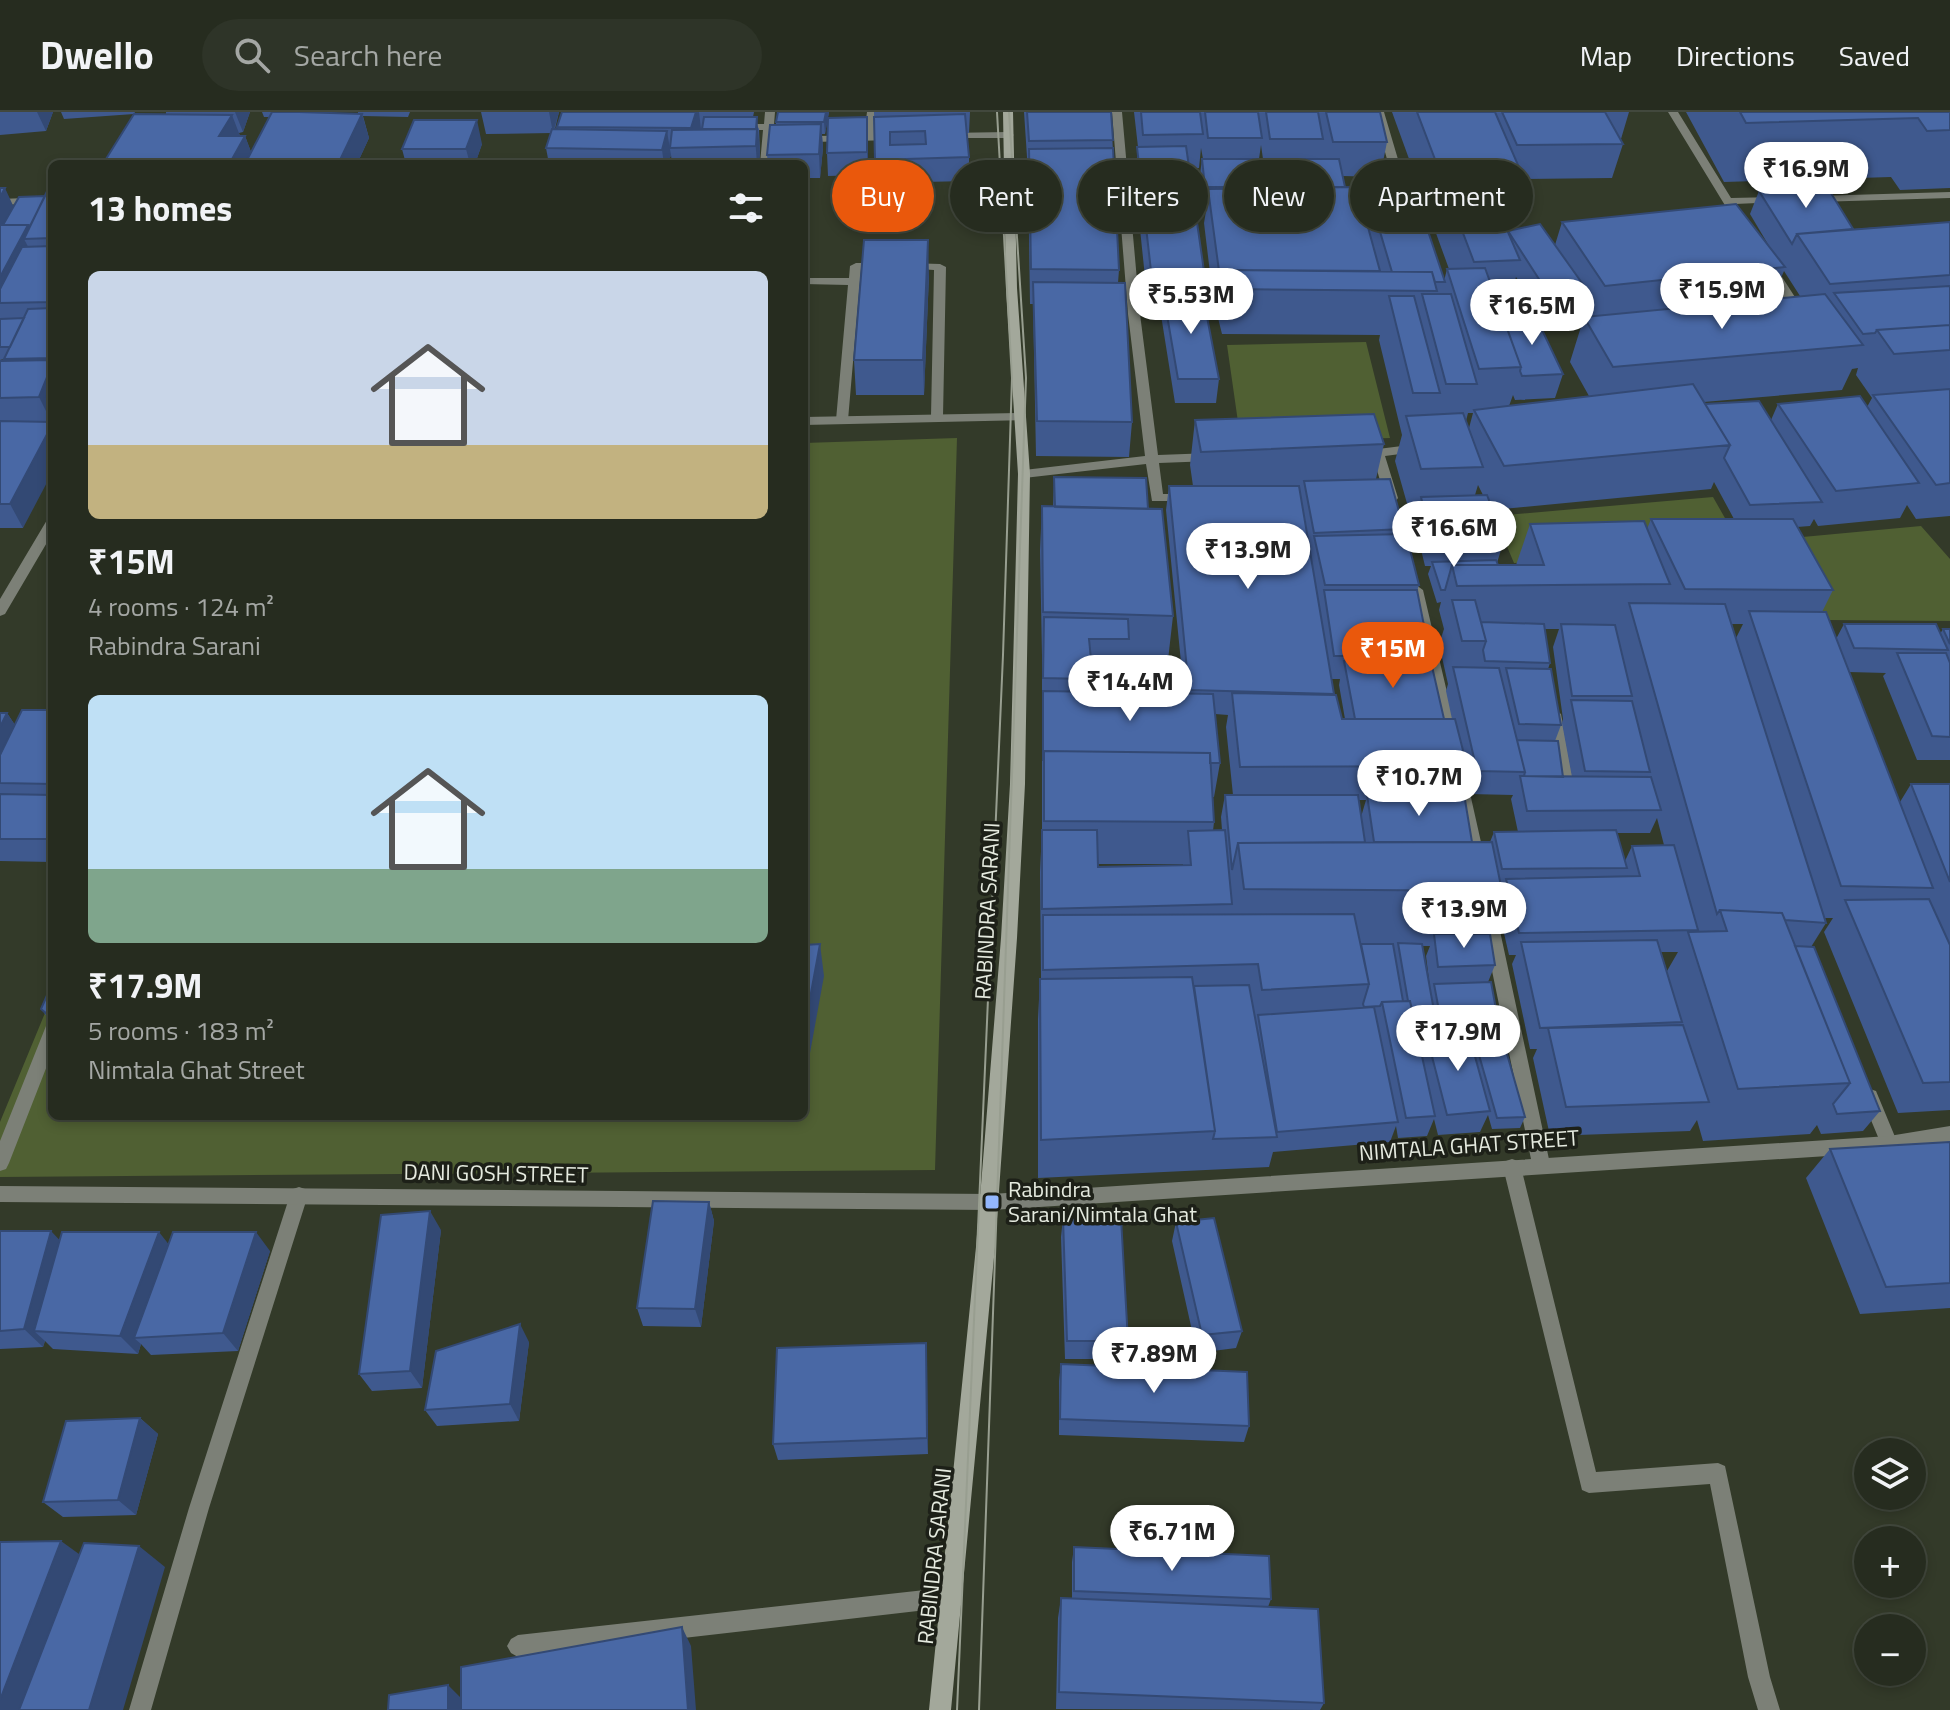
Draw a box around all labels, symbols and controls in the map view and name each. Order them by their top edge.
search box [202,19,762,91]
text: Dwello [40,26,154,84]
text: Search here [294,32,443,78]
icon: search [230,33,274,77]
text: Map [1580,34,1632,77]
text: Directions [1676,34,1795,77]
text: Saved [1839,34,1910,77]
pin: ₹16.9M [1741,142,1871,210]
text: ₹16.9M [1762,148,1850,187]
chip: Buy [832,160,934,232]
chip: Rent [950,160,1062,232]
chip: Filters [1078,160,1208,232]
chip: New [1224,160,1334,232]
chip: Apartment [1350,160,1533,232]
text: 13 homes [88,182,232,234]
icon: filters [724,186,768,230]
pin: ₹15.9M [1657,263,1787,331]
pin: ₹5.53M [1126,268,1256,336]
text: ₹15.9M [1678,269,1766,308]
text: ₹5.53M [1147,274,1235,313]
pin: ₹16.5M [1467,279,1597,347]
text: ₹16.5M [1488,285,1576,324]
icon: home [356,323,500,467]
pin: ₹16.6M [1389,501,1519,569]
text: ₹16.6M [1410,507,1498,546]
pin: ₹13.9M [1183,523,1313,591]
text: ₹13.9M [1204,529,1292,568]
text: ₹15M [88,535,175,587]
text: 4 rooms · 124 m² [88,587,274,626]
pin: ₹15M [1346,622,1440,690]
text: Rabindra Sarani [88,626,261,665]
text: ₹15M [1360,628,1426,667]
pin: ₹14.4M [1065,655,1195,723]
text: ₹14.4M [1086,661,1174,700]
icon: home [356,747,500,891]
pin: ₹10.7M [1354,750,1484,818]
text: ₹10.7M [1375,756,1463,795]
street label: RABINDRA SARANI [965,821,1009,1001]
pin: ₹13.9M [1399,882,1529,950]
text: ₹13.9M [1420,888,1508,927]
text: ₹17.9M [88,959,202,1011]
pin: ₹17.9M [1393,1005,1523,1073]
text: 5 rooms · 183 m² [88,1011,274,1050]
text: ₹17.9M [1414,1011,1502,1050]
text: Nimtala Ghat Street [88,1050,305,1089]
street label: NIMTALA GHAT STREET [1358,1120,1581,1170]
street label: DANI GOSH STREET [403,1154,589,1192]
place label: Rabindra Sarani/Nimtala Ghat [1008,1172,1197,1231]
marker: Rabindra Sarani/Nimtala Ghat [983,1193,1001,1211]
pin: ₹7.89M [1089,1327,1219,1395]
text: ₹7.89M [1110,1333,1198,1372]
map controls [1854,1438,1926,1686]
button: layers [1854,1438,1926,1510]
street label: RABINDRA SARANI [908,1466,960,1646]
pin: ₹6.71M [1107,1505,1237,1573]
text: ₹6.71M [1128,1511,1216,1550]
button: + [1854,1526,1926,1598]
button: − [1854,1614,1926,1686]

